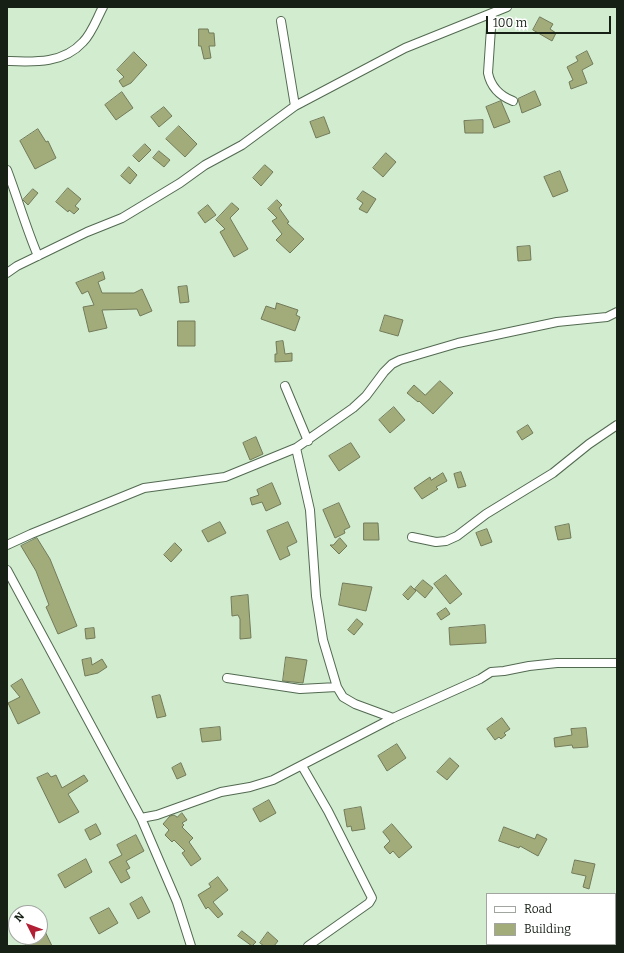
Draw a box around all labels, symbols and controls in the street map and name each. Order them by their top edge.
scale bar [488,8,613,34]
text: 100 m [493,16,527,30]
legend [486,893,616,945]
text: Road [524,902,552,916]
north arrow [8,905,48,945]
text: N [12,910,27,925]
text: Building [524,922,571,936]

